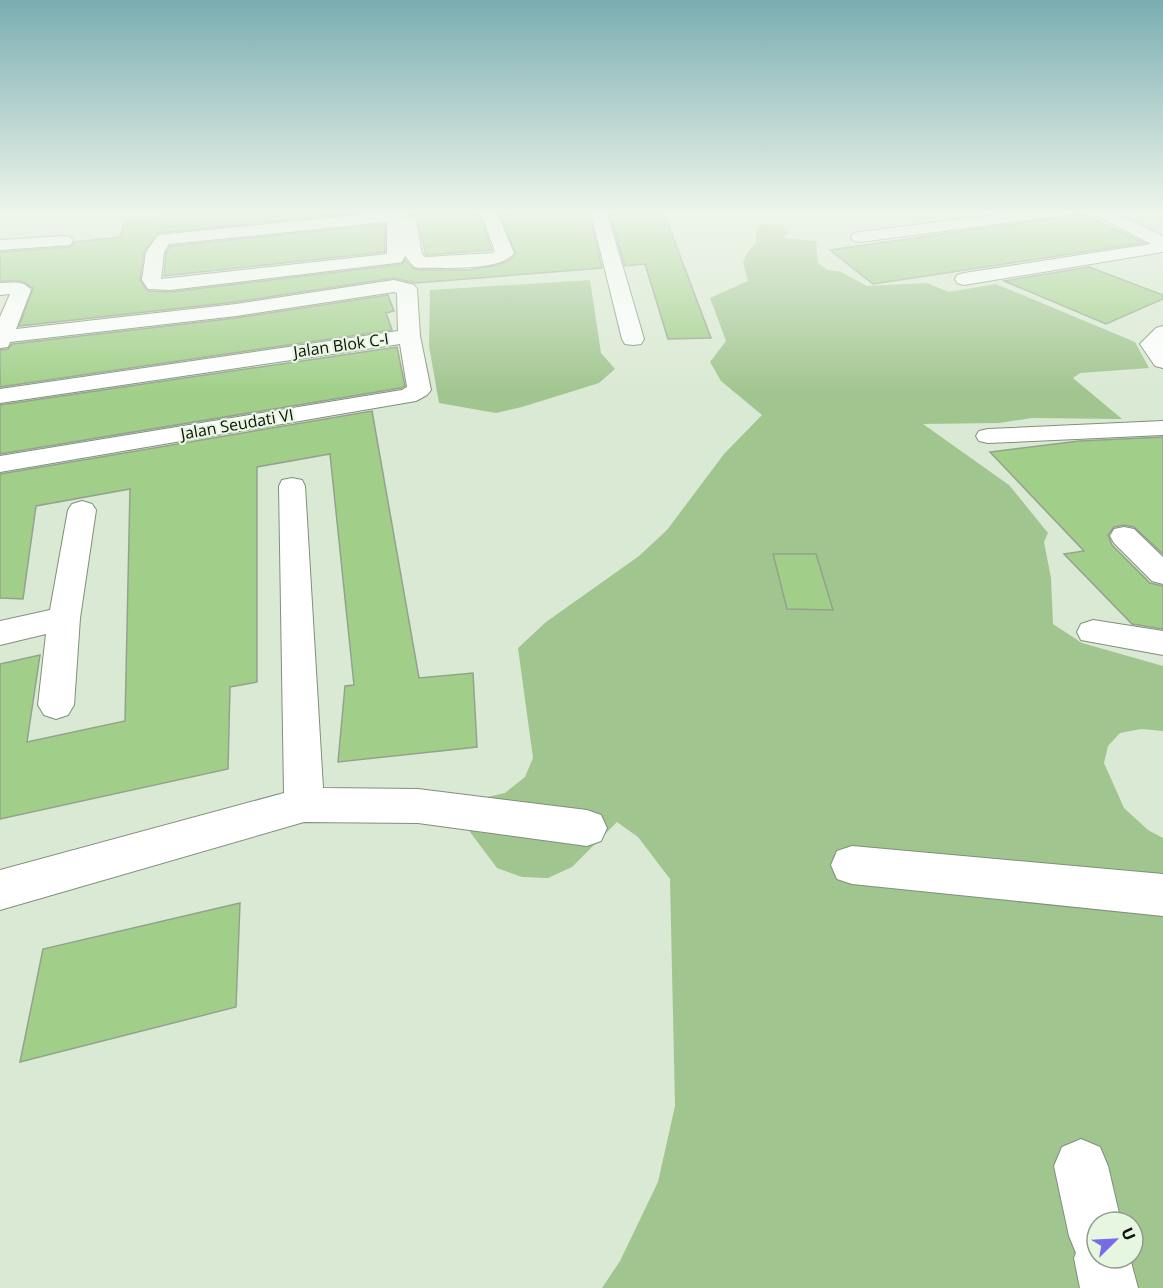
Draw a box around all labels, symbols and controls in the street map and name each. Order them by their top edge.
street label: Jalan Blok C-I [290,327,390,363]
street label: Jalan Seudati VI [177,403,295,445]
north arrow [1085,1210,1145,1270]
text: U [1116,1224,1141,1244]

